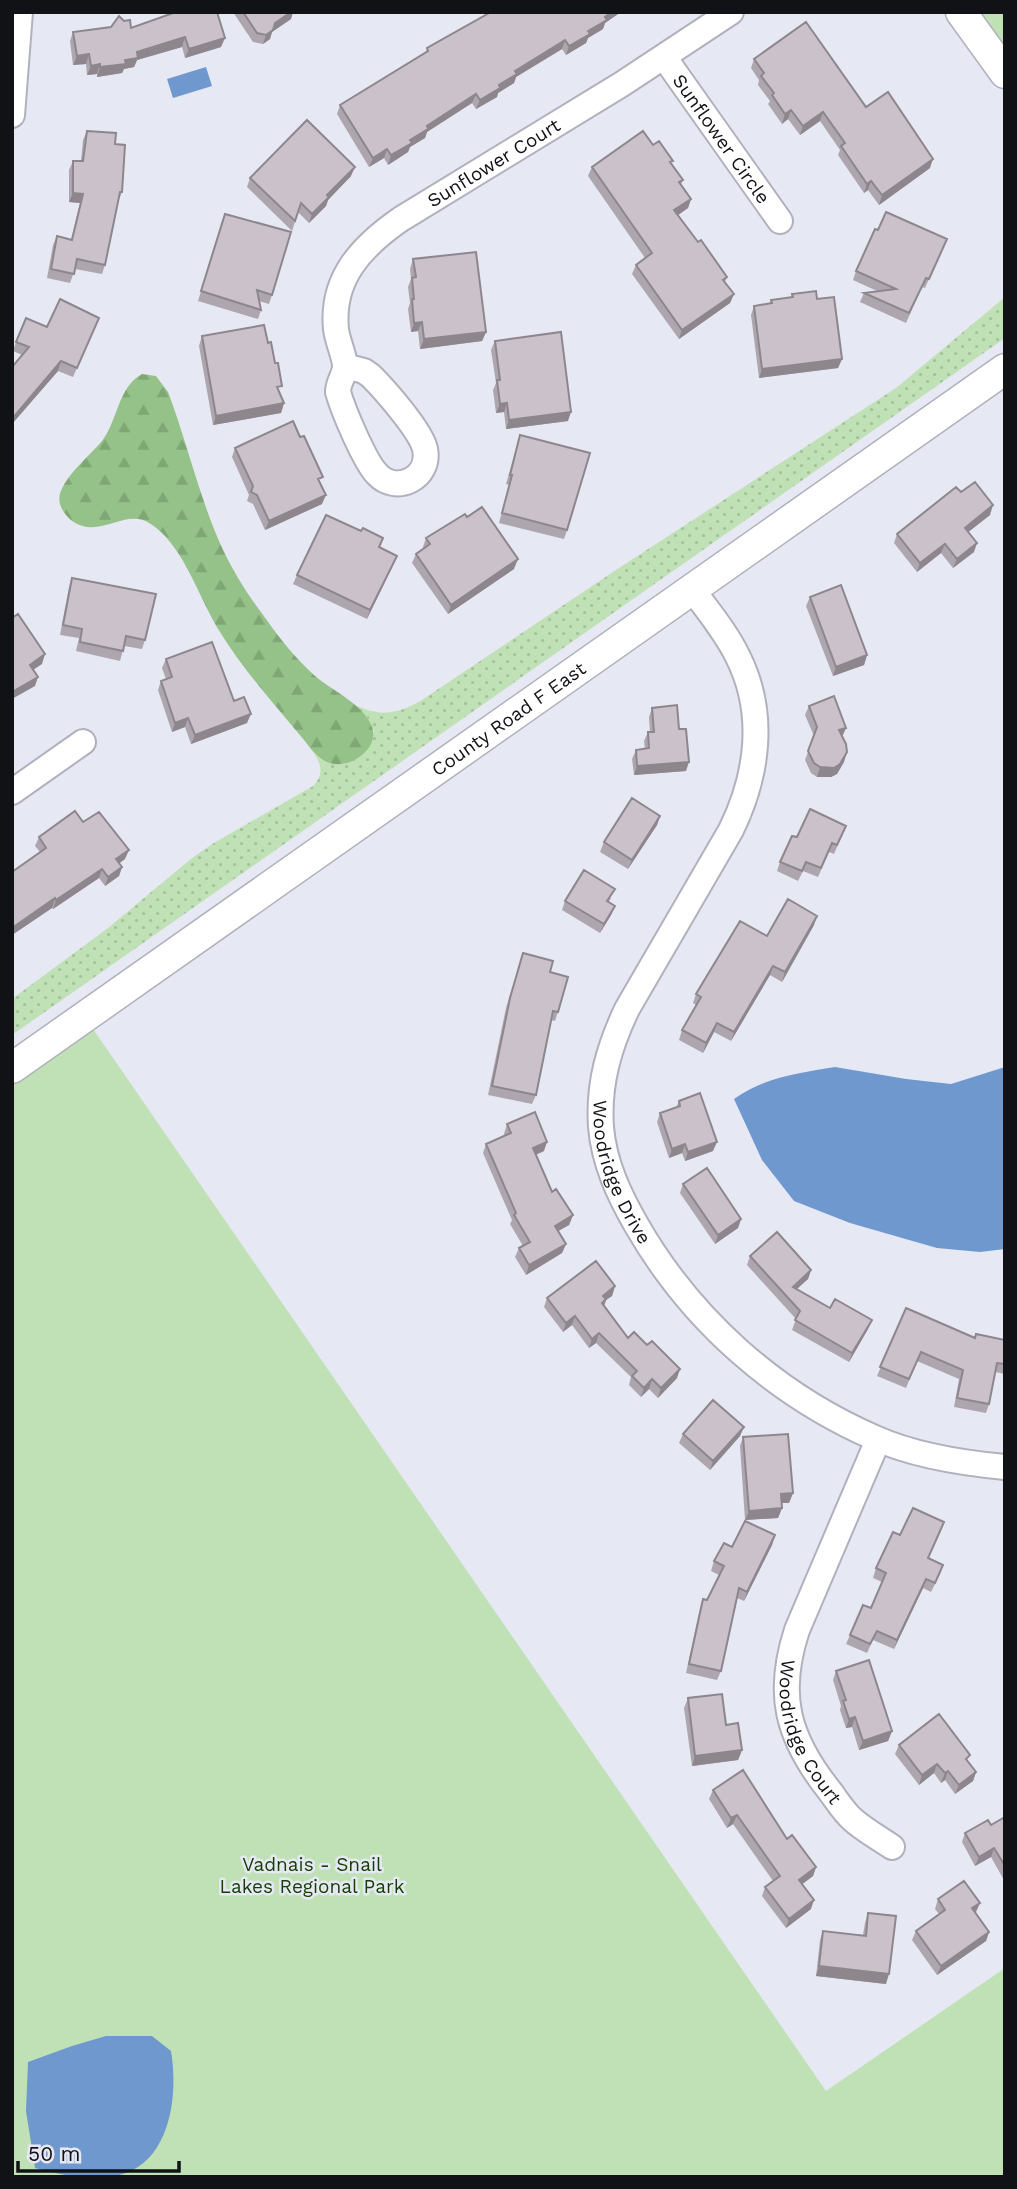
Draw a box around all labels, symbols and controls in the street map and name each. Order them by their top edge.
street label: Sunflower Circle [668,69,775,208]
street label: Sunflower Court [423,113,564,212]
street label: County Road F East [427,657,590,781]
street label: Woodridge Drive [589,1100,656,1248]
street label: Woodridge Court [775,1658,847,1808]
park label: Vadnais - Snail Lakes Regional Park [220,1853,405,1898]
scale bar [18,2130,178,2174]
text: 50 m [28,2141,80,2166]

